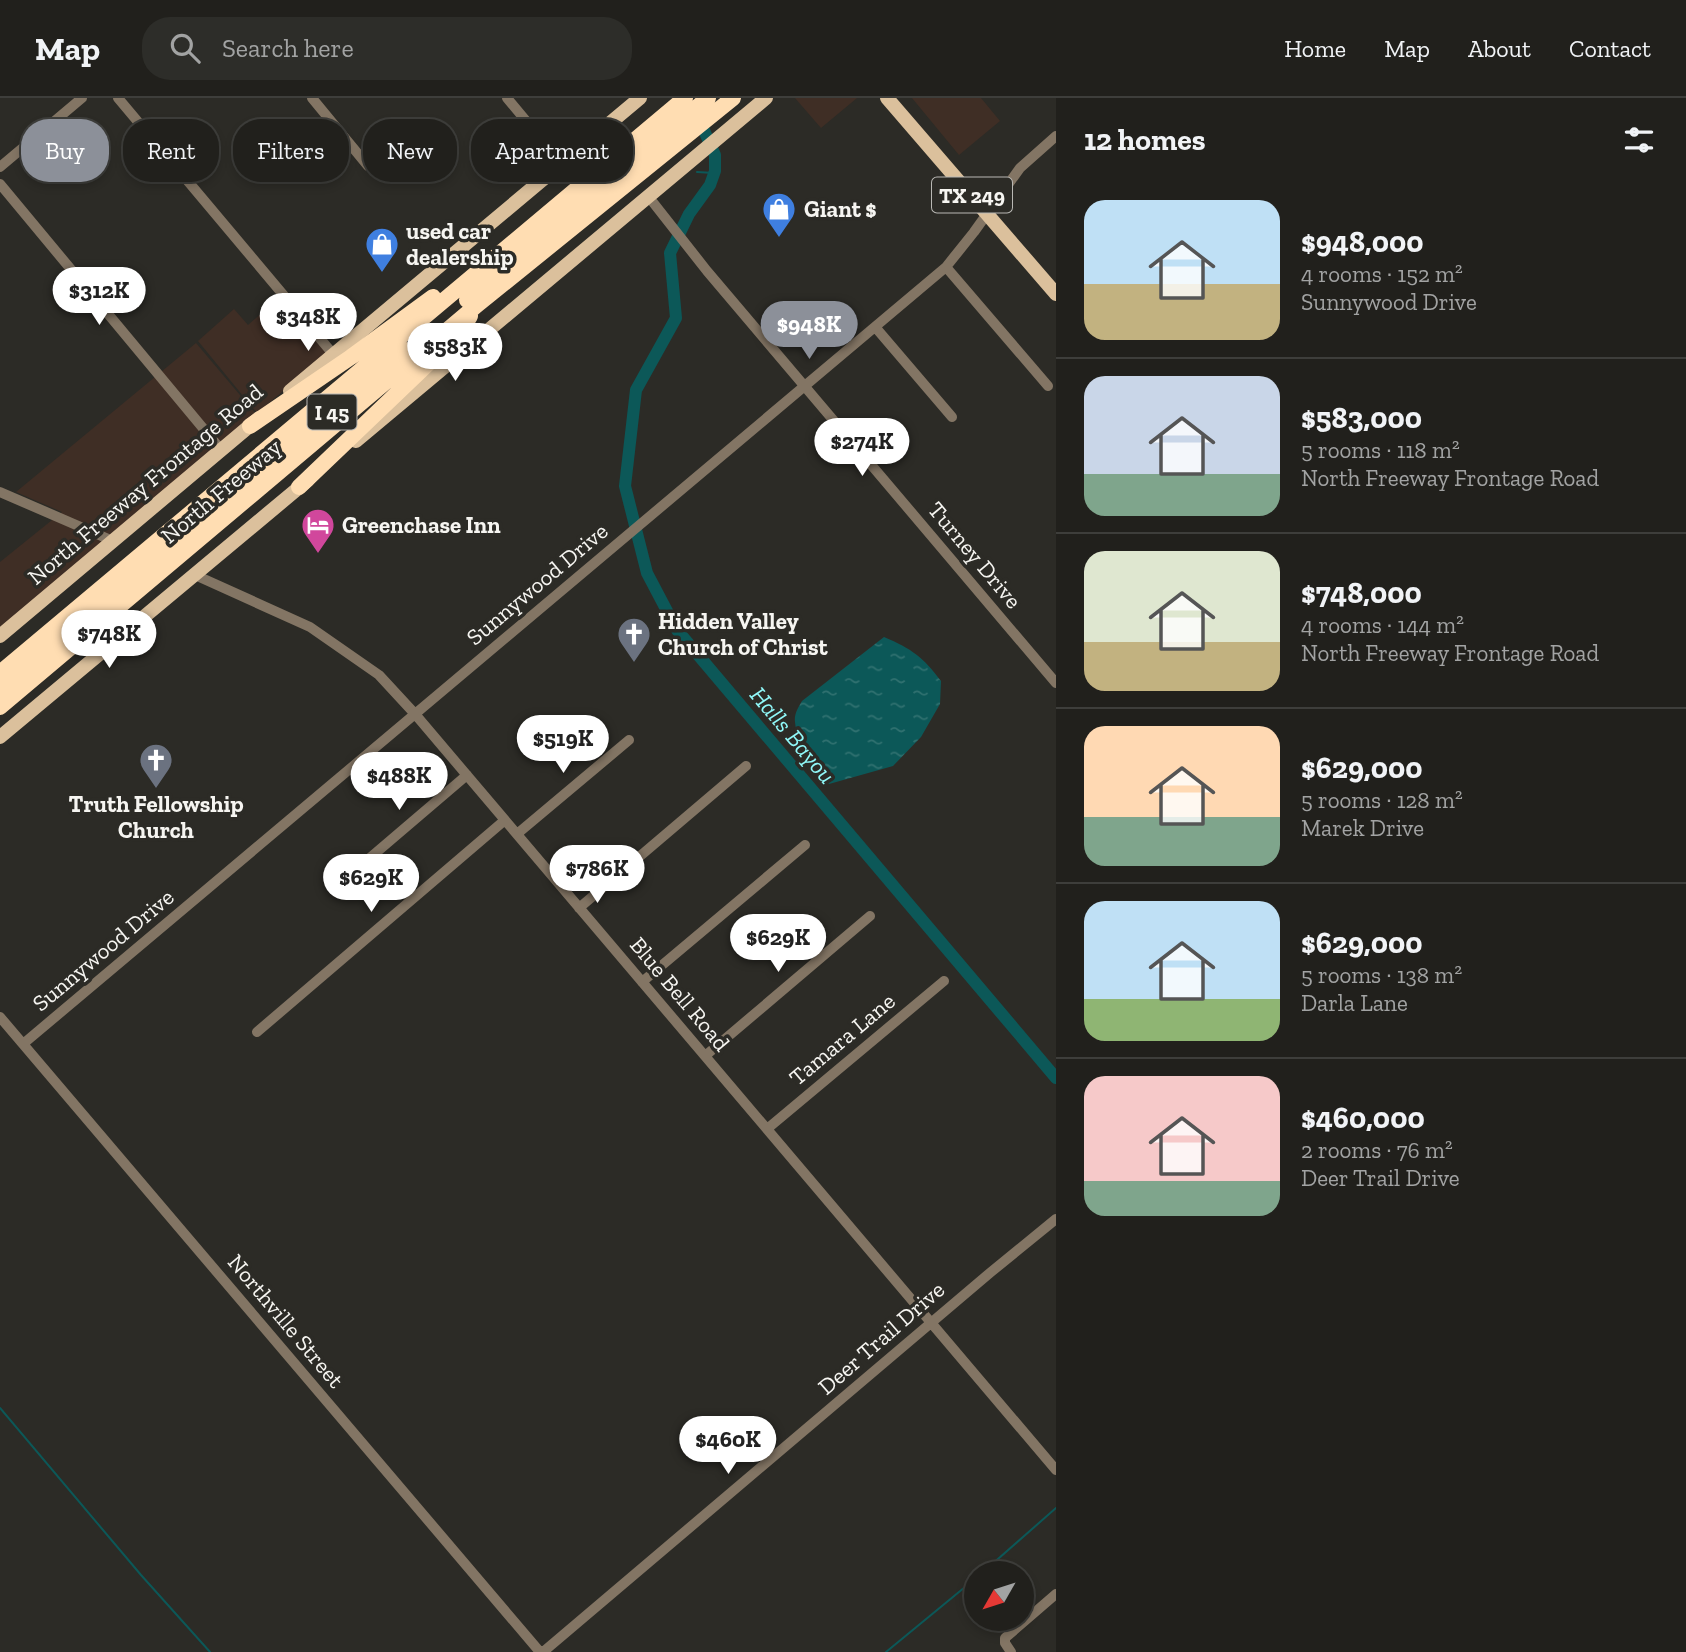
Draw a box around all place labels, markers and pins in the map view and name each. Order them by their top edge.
shop icon: Giant $ [760,190,798,239]
place label: Giant $ [804,195,877,223]
place label: used car dealership [406,217,514,271]
shop icon: used car dealership [363,225,401,274]
pin: $312K [50,268,148,327]
pin: $348K [259,294,357,353]
pin: $948K [760,302,858,361]
pin: $583K [406,324,504,383]
pin: $274K [813,418,911,478]
hotel icon: Greenchase Inn [299,506,337,555]
place label: Greenchase Inn [342,511,501,539]
place label: Hidden Valley Church of Christ [658,607,829,661]
pin: $748K [60,610,158,670]
church icon: Hidden Valley Church of Christ [615,615,653,664]
pin: $519K [514,716,612,775]
church icon: Truth Fellowship Church [137,741,175,790]
pin: $488K [350,752,448,812]
place label: Truth Fellowship Church [68,790,244,844]
pin: $786K [548,846,646,905]
pin: $629K [322,854,420,914]
pin: $629K [729,914,827,974]
pin: $460K [679,1416,777,1476]

